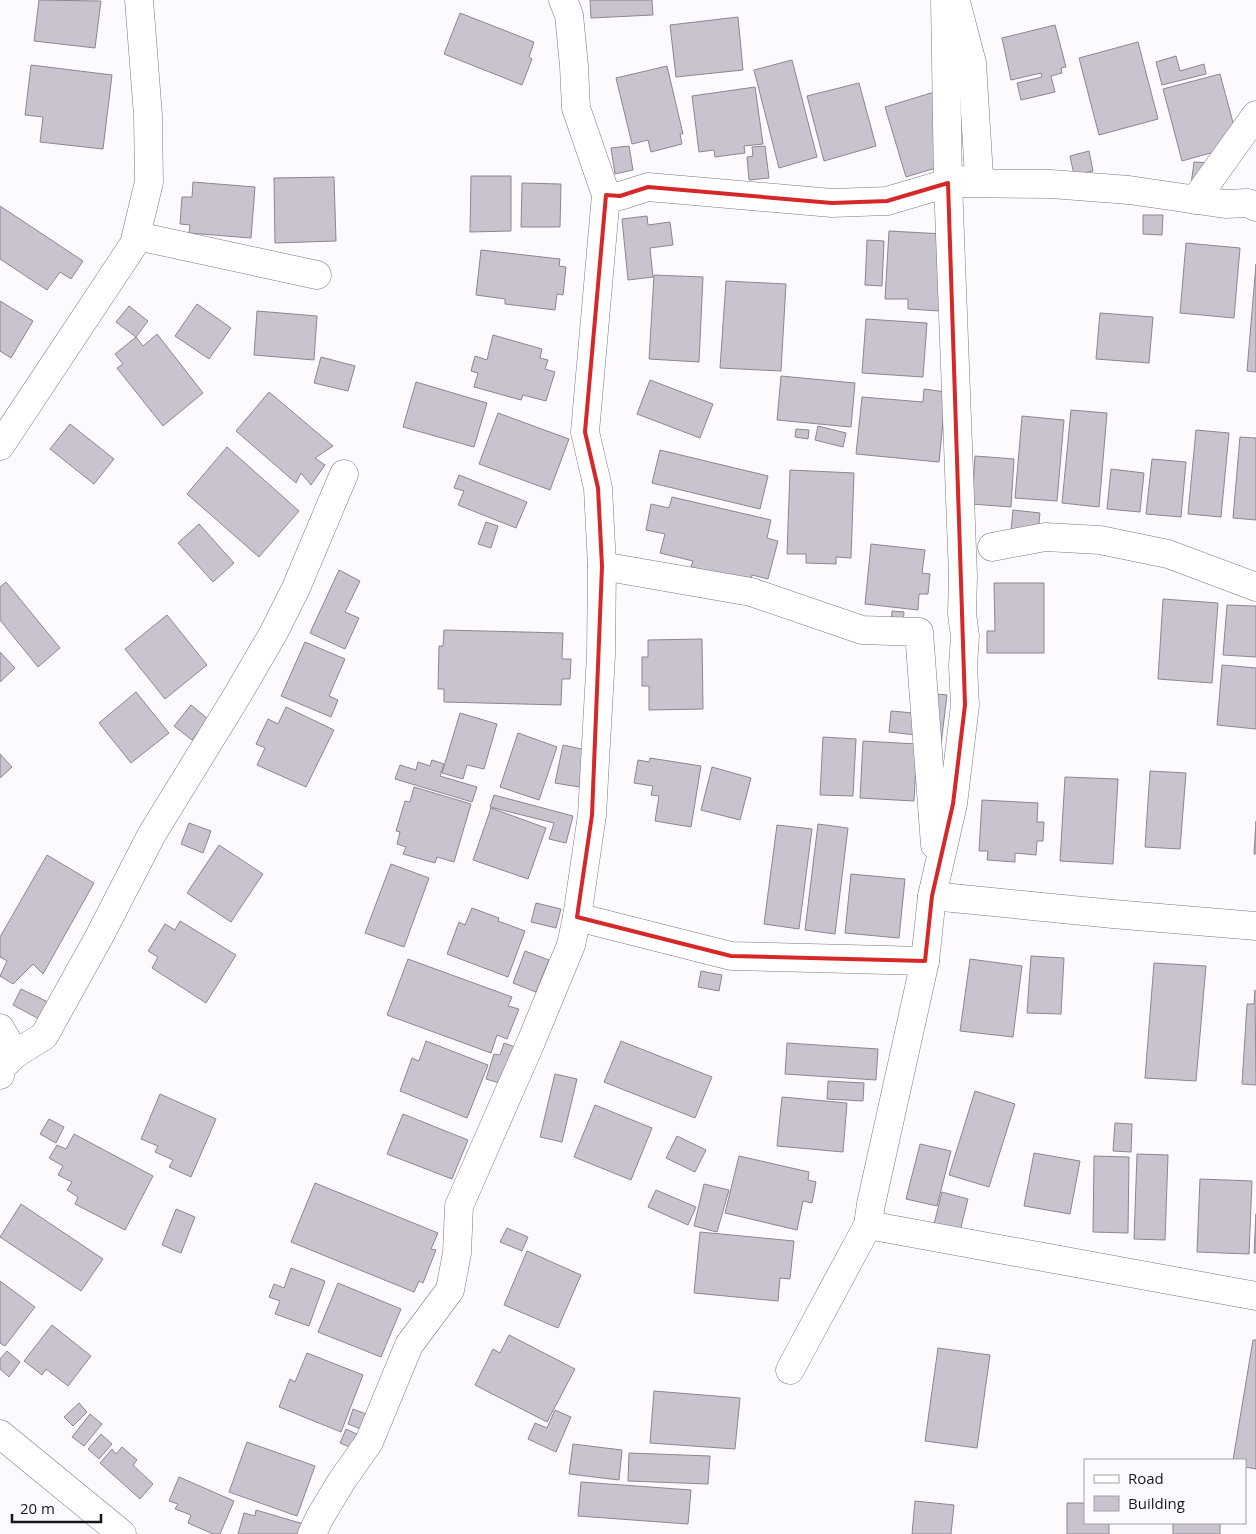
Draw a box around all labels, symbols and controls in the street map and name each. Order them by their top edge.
legend [1084,1459,1246,1524]
text: Road [1128,1468,1164,1488]
scale bar [12,1492,101,1524]
text: Building [1128,1493,1185,1513]
text: 20 m [20,1498,55,1518]

